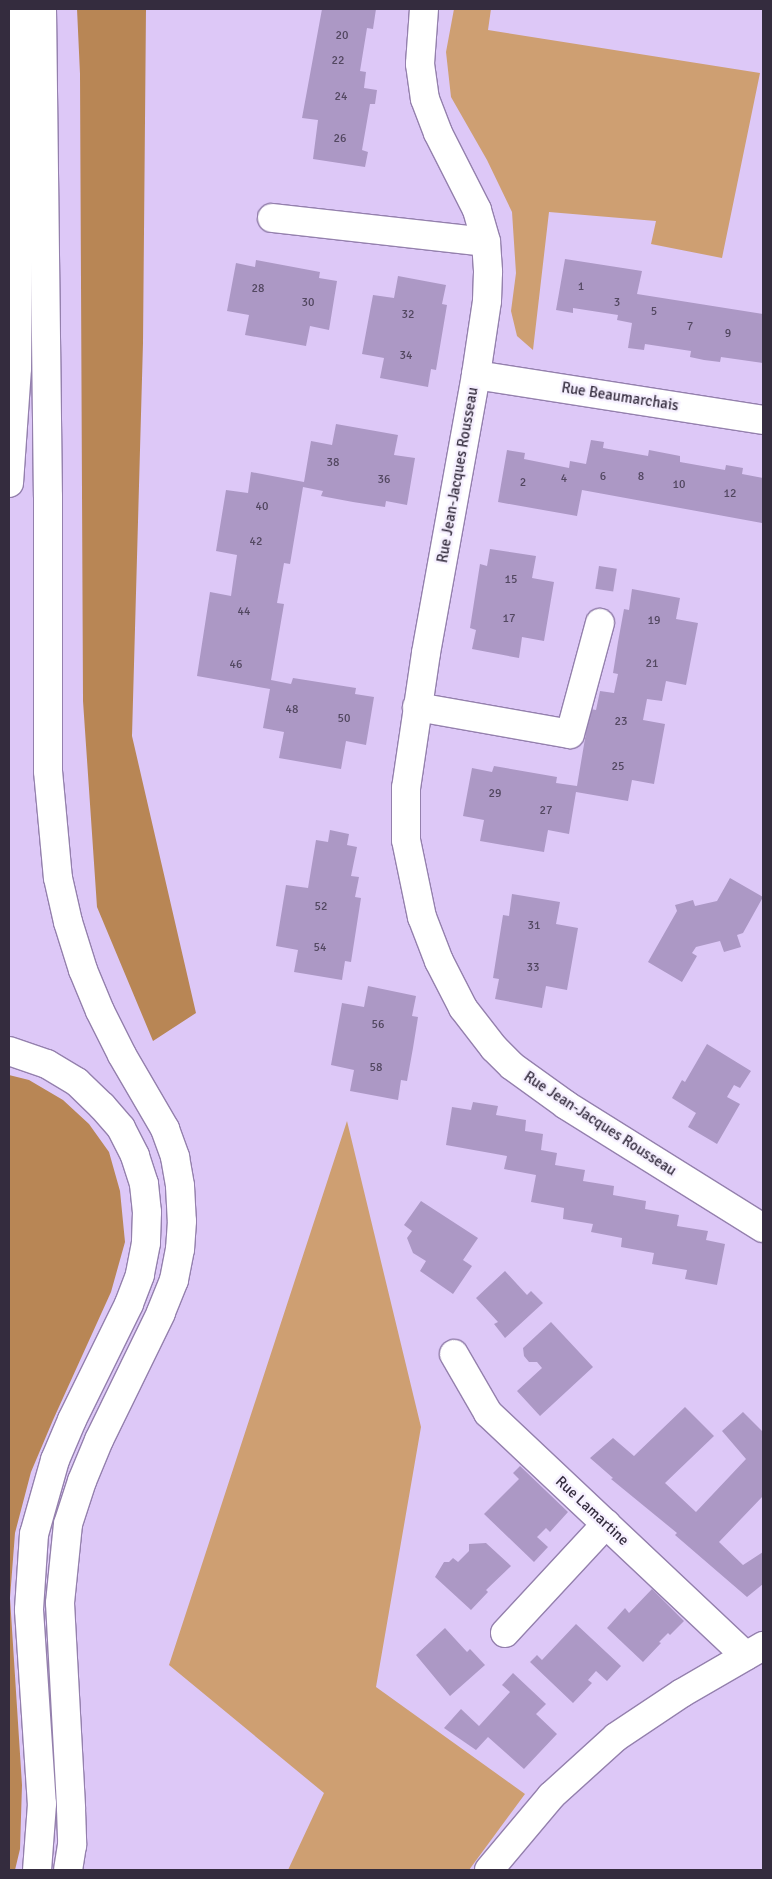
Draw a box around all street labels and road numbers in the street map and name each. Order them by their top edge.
street label: Rue Beaumarchais [560,379,680,415]
street label: Rue Jean-Jacques Rousseau [434,386,482,564]
street label: Rue Jean-Jacques Rousseau [520,1068,680,1180]
street label: Rue Lamartine [552,1473,632,1549]

